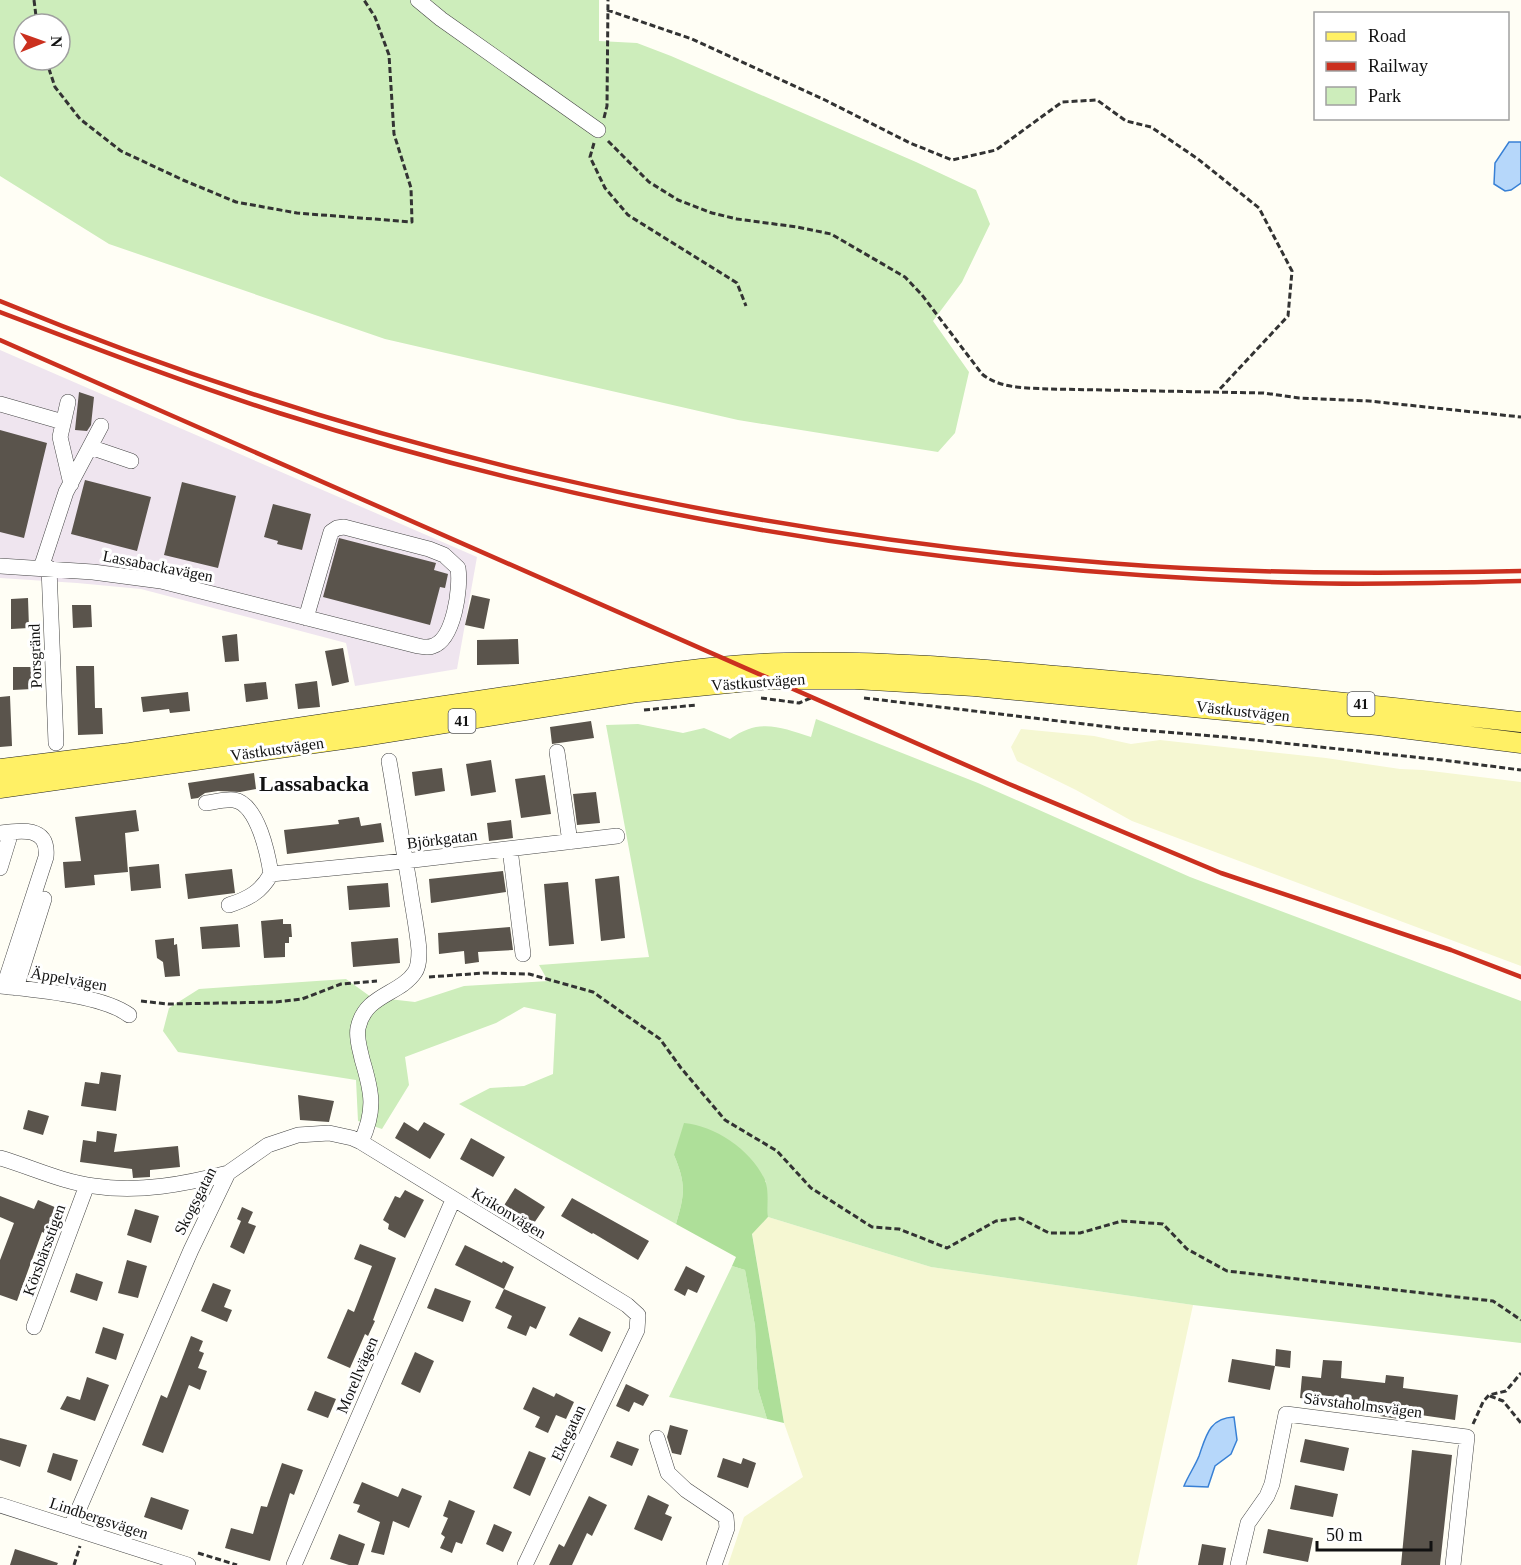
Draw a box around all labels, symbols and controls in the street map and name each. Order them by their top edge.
north arrow [12,12,72,72]
legend [1314,12,1509,120]
text: Road [1368,26,1406,46]
text: N [48,36,65,48]
text: Railway [1368,56,1428,76]
text: Park [1368,86,1401,106]
street label: Lassabackavägen [101,547,215,586]
street label: Porsgränd [25,623,46,689]
street label: Västkustvägen [710,670,806,695]
road number: 41 [1348,692,1374,716]
street label: Västkustvägen [1195,698,1291,725]
road number: 41 [448,709,476,733]
street label: Västkustvägen [229,734,325,765]
district label: Lassabacka [259,771,369,796]
street label: Björkgatan [406,826,478,853]
street label: Äppelvägen [29,964,109,995]
street label: Skogsgatan [171,1164,220,1238]
street label: Krikonvägen [468,1184,549,1243]
street label: Körsbärsstigen [20,1202,69,1298]
street label: Morellvägen [333,1334,382,1416]
street label: Sävstaholmsvägen [1303,1389,1423,1422]
street label: Ekegatan [548,1402,589,1464]
street label: Lindbergsvägen [47,1494,151,1543]
scale bar [1317,1514,1431,1552]
text: 50 m [1326,1525,1363,1545]

